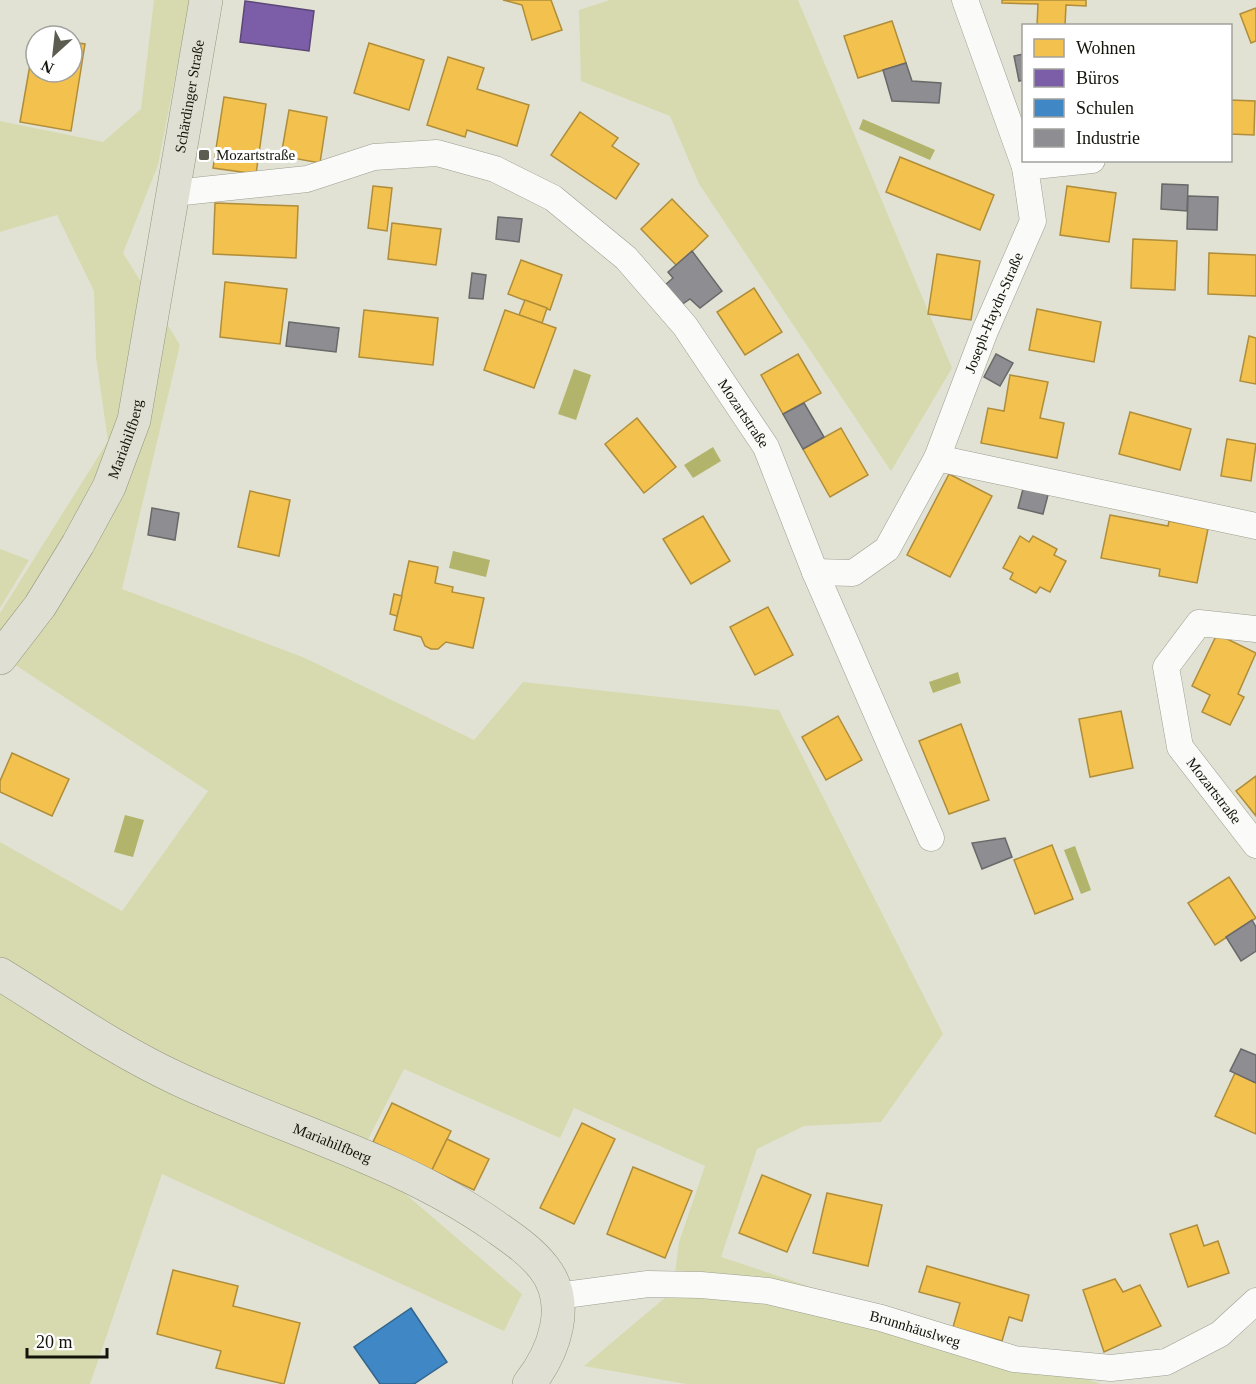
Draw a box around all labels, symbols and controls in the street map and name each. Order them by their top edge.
north arrow [24,24,84,84]
legend [1022,24,1232,162]
street label: Schärdinger Straße [172,38,207,154]
text: Wohnen [1076,38,1136,58]
text: N [38,57,56,77]
text: Büros [1076,68,1119,88]
text: Schulen [1076,98,1134,118]
text: Industrie [1076,128,1140,148]
place label: Mozartstraße [216,147,295,163]
marker: Mozartstraße [197,148,211,162]
street label: Joseph-Haydn-Straße [962,250,1026,375]
street label: Mozartstraße [715,376,772,451]
street label: Mariahilfberg [105,398,145,481]
street label: Mozartstraße [1183,755,1245,827]
street label: Mariahilfberg [291,1120,374,1167]
street label: Brunnhäuslweg [868,1308,963,1350]
scale bar [27,1321,106,1359]
text: 20 m [36,1332,73,1352]

